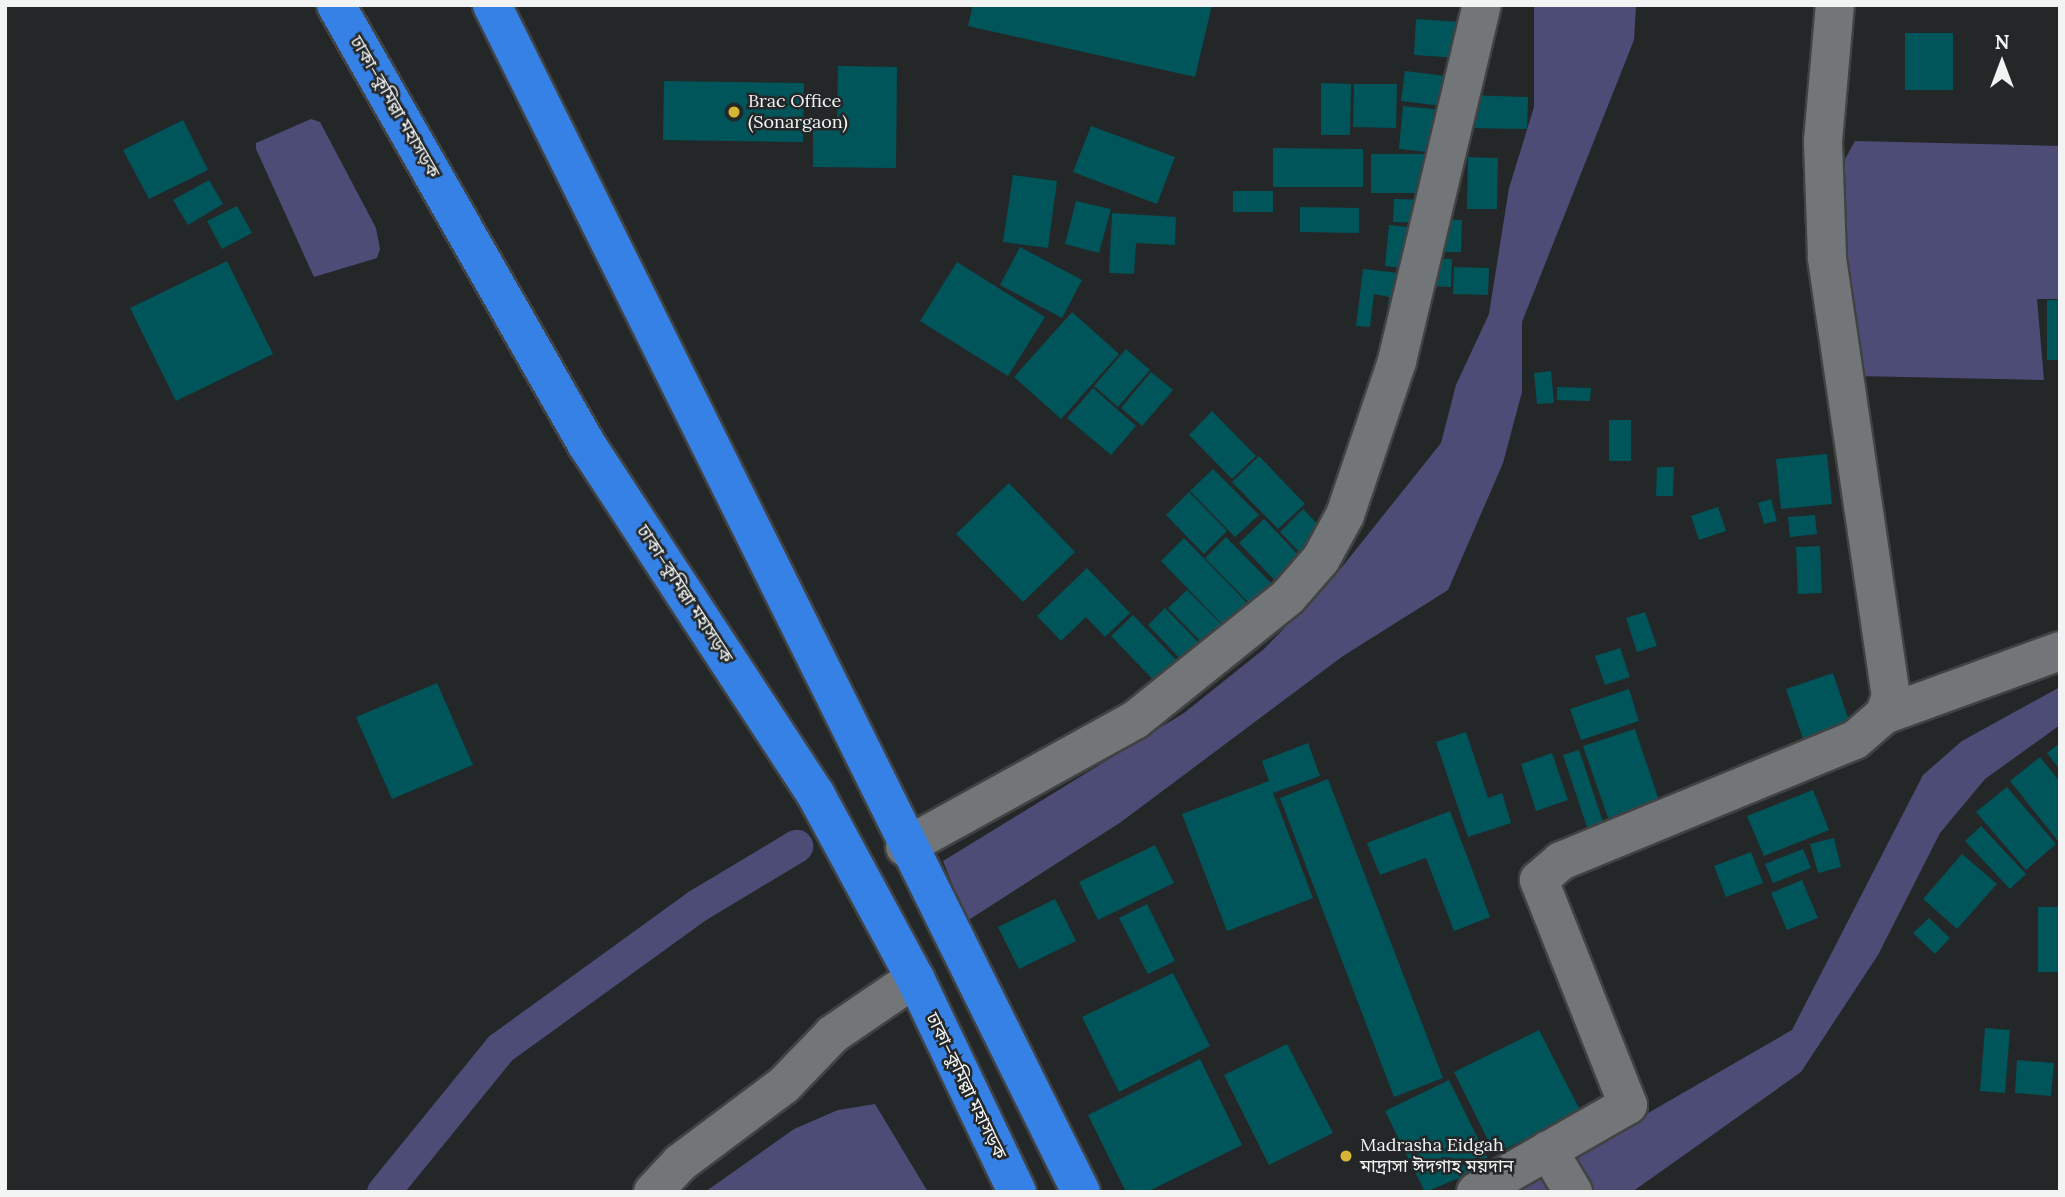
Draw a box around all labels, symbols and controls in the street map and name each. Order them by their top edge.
north arrow [1967,28,2037,98]
text: N [1995,30,2009,54]
street label: ঢাকা–কুমিল্লা মহাসড়ক [346,32,444,182]
place label: Brac Office (Sonargaon) [748,91,848,134]
marker: Brac Office (Sonargaon) [726,104,742,120]
street label: ঢাকা–কুমিল্লা মহাসড়ক [632,521,738,667]
street label: ঢাকা–কুমিল্লা মহাসড়ক [921,1009,1011,1163]
place label: Madrasha Eidgah মাদ্রাসা ঈদগাহ ময়দান [1360,1135,1514,1178]
marker: Madrasha Eidgah মাদ্রাসা ঈদগাহ ময়দান [1338,1148,1354,1164]

